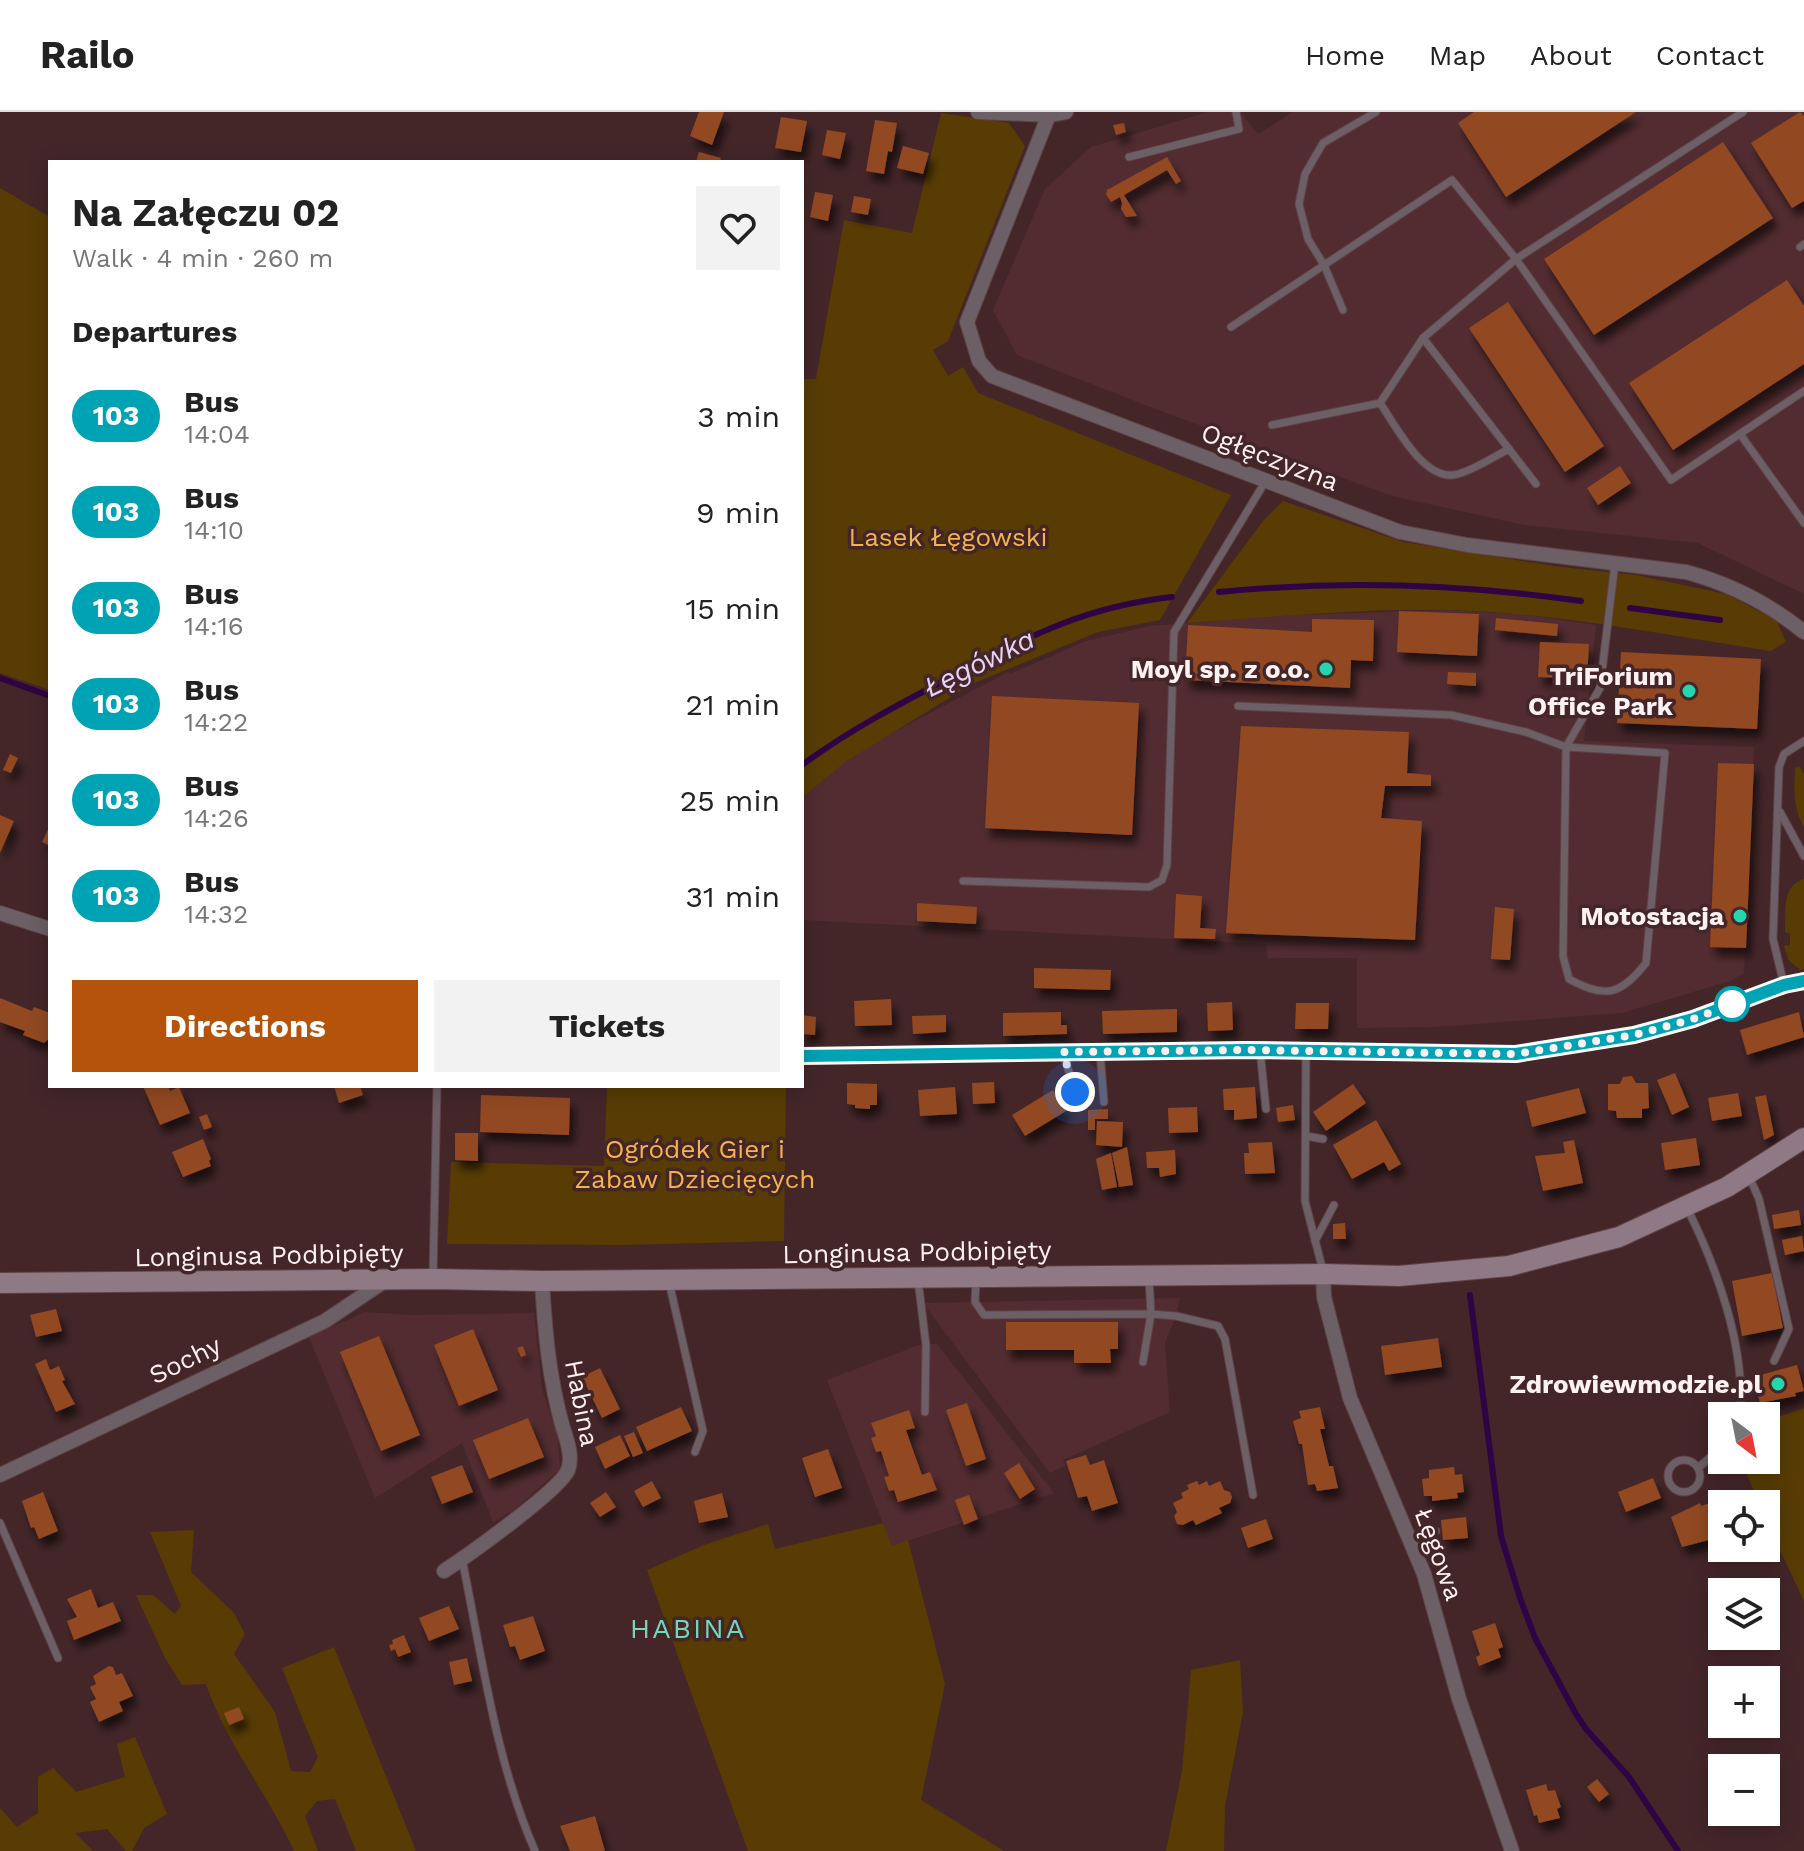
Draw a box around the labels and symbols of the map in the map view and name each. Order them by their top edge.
street label: Ogłęczyzna [1197,417,1343,497]
park label: Lasek Łęgowski [849,522,1047,552]
water label: Łęgówka [918,622,1040,704]
place label: Moyl sp. z o.o. [1131,654,1310,684]
marker: Moyl sp. z o.o. [1317,660,1335,678]
place label: TriForium Office Park [1528,661,1674,721]
marker: TriForium Office Park [1680,682,1698,700]
place label: Motostacja [1580,901,1724,931]
marker: Motostacja [1731,907,1749,925]
unlabelled marker [1715,987,1749,1021]
your location [1055,1072,1095,1112]
park label: Ogródek Gier i Zabaw Dziecięcych [575,1134,815,1194]
street label: Longinusa Podbipięty [782,1235,1052,1269]
street label: Longinusa Podbipięty [134,1238,404,1272]
street label: Sochy [144,1330,226,1390]
street label: Habina [559,1357,605,1449]
place label: Zdrowiewmodzie.pl [1509,1369,1762,1399]
marker: Zdrowiewmodzie.pl [1769,1375,1787,1393]
north arrow [1708,1402,1780,1474]
street label: Łęgowa [1408,1504,1470,1605]
district label: HABINA [630,1612,746,1645]

